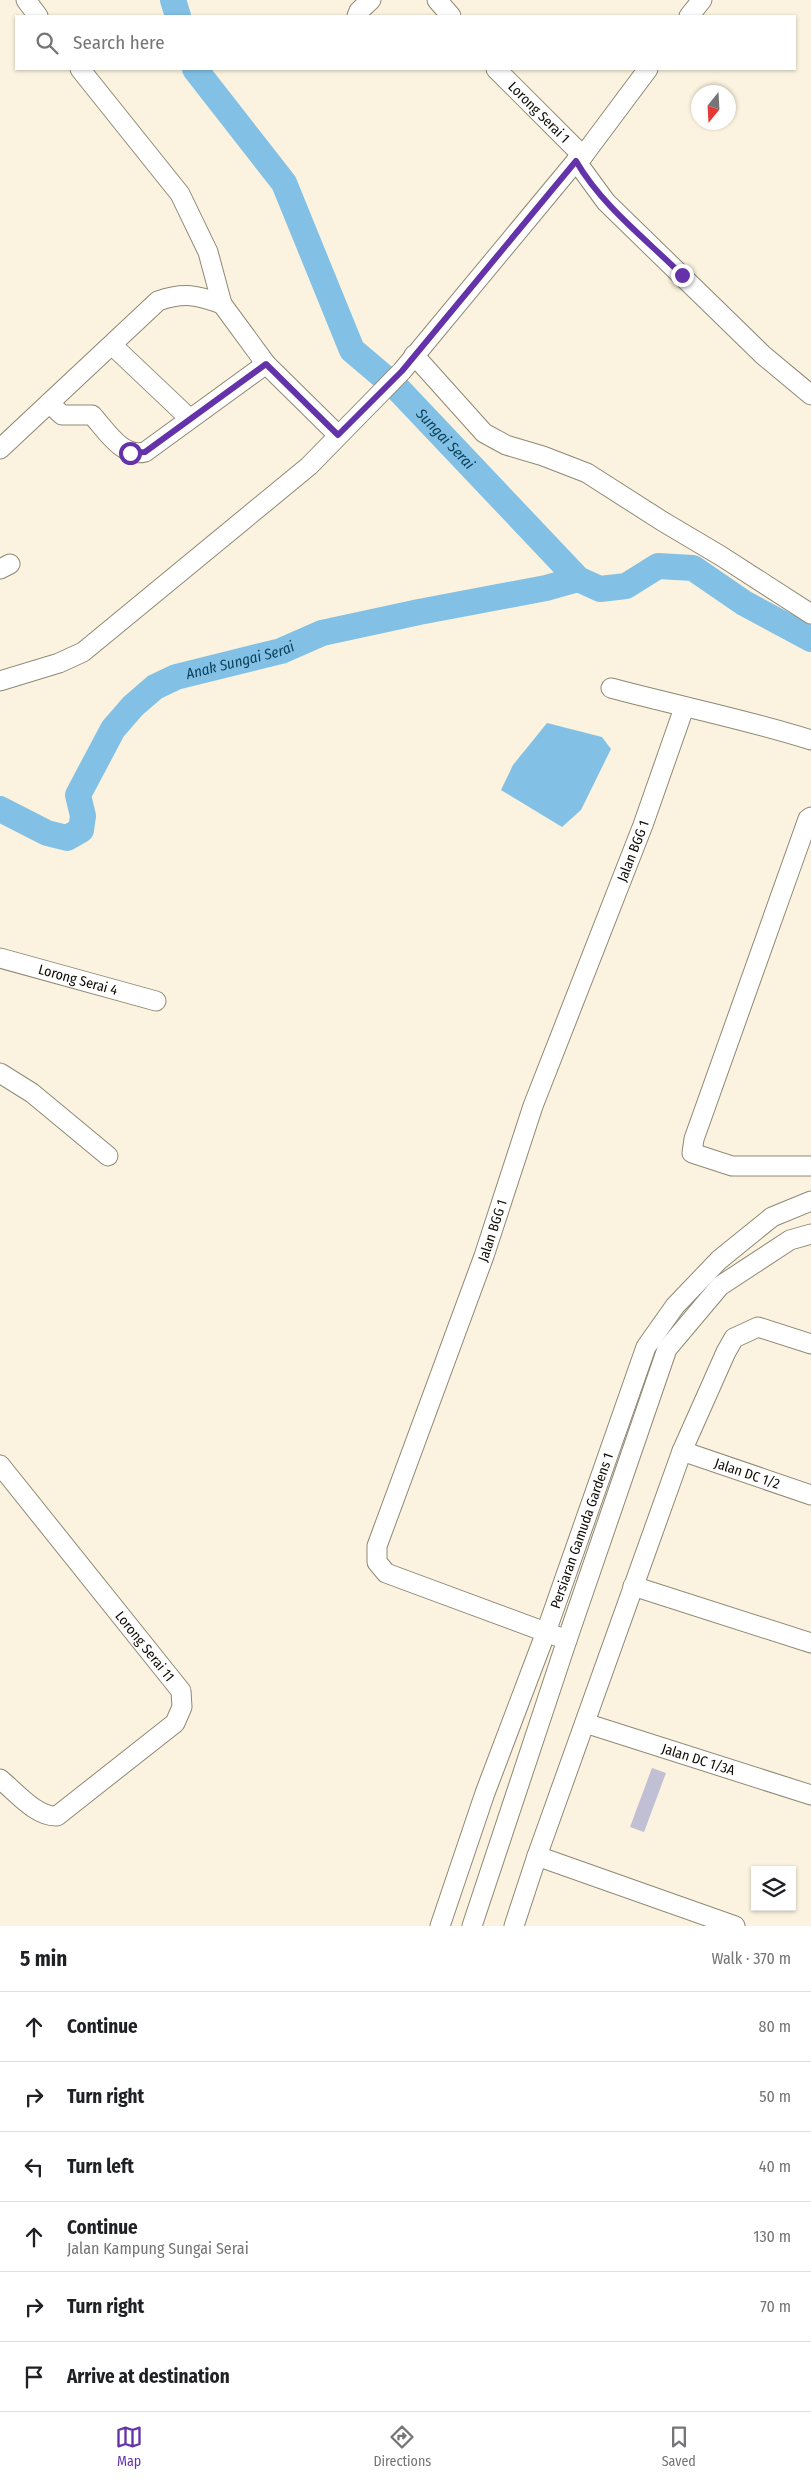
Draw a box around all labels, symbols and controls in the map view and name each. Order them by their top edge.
search box [15,15,796,70]
icon: search [33,29,61,57]
text: Search here [73,31,165,54]
street label: Lorong Serai 1 [505,78,573,147]
north arrow [691,85,736,130]
route end [671,264,694,287]
water label: Sungai Serai [412,404,478,473]
route start [119,442,142,465]
water label: Anak Sungai Serai [183,637,297,683]
street label: Jalan BGG 1 [614,818,653,884]
street label: Lorong Serai 4 [37,961,120,999]
street label: Jalan BGG 1 [475,1198,511,1264]
street label: Persiaran Gamuda Gardens 1 [547,1451,617,1611]
street label: Jalan DC 1/2 [712,1455,782,1493]
street label: Lorong Serai 11 [111,1608,178,1685]
street label: Jalan DC 1/3A [660,1740,737,1779]
map controls [751,1866,796,1911]
button: layers [751,1866,796,1911]
text: 5 min [20,1946,67,1972]
text: Walk · 370 m [711,1949,791,1968]
icon: ahead [20,2013,48,2041]
text: Continue [67,2015,138,2038]
text: 80 m [759,2017,791,2036]
icon: right [20,2083,48,2111]
text: Turn right [67,2085,144,2108]
text: 50 m [759,2087,791,2106]
icon: left [20,2153,48,2181]
text: Turn left [67,2155,134,2178]
text: 40 m [759,2157,791,2176]
text: Continue [67,2216,138,2239]
icon: ahead [20,2223,48,2251]
text: 130 m [753,2227,791,2246]
text: Jalan Kampung Sungai Serai [67,2239,249,2258]
icon: right [20,2293,48,2321]
text: Turn right [67,2295,144,2318]
text: 70 m [760,2297,791,2316]
icon: arrive [20,2363,48,2391]
text: Arrive at destination [67,2365,230,2388]
tab: Map [115,2423,143,2470]
tab: Directions [373,2423,431,2470]
tab: Saved [662,2423,696,2470]

